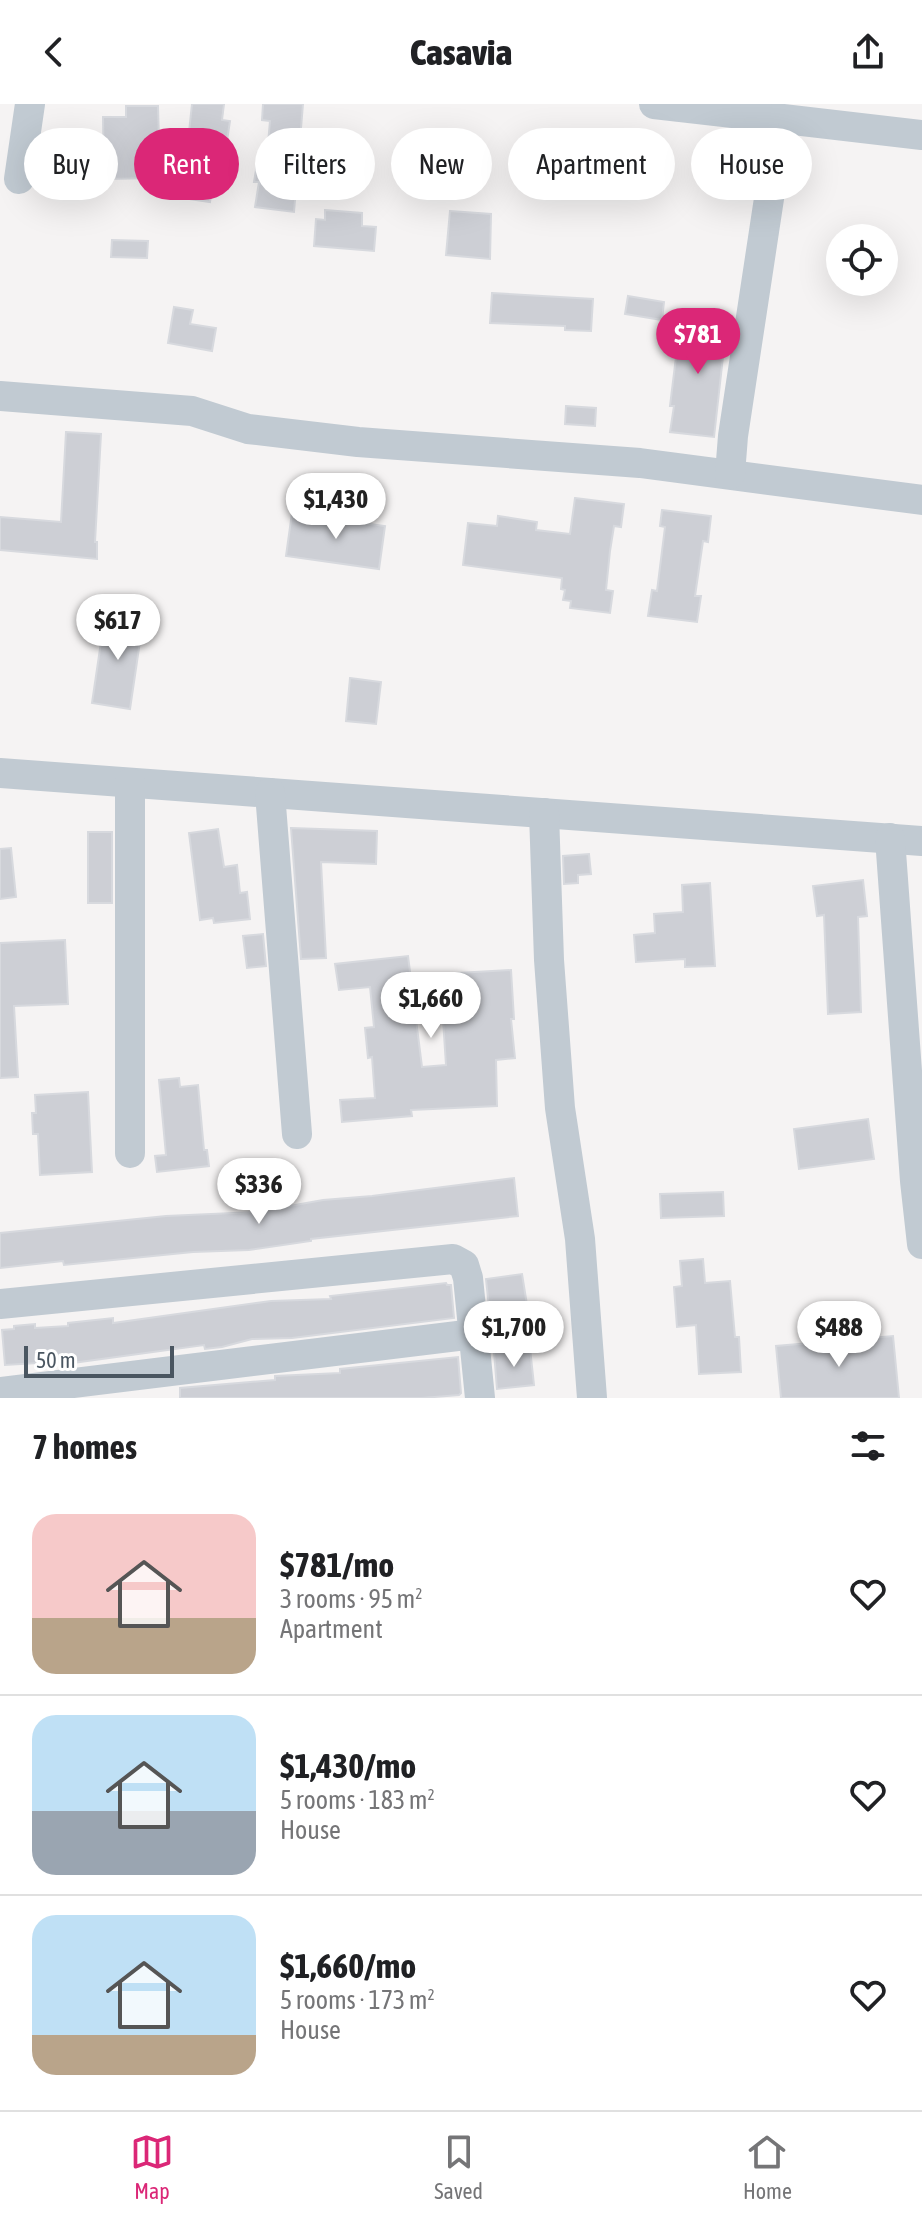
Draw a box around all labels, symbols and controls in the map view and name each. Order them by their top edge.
icon: back [32,30,76,74]
icon: share [846,30,890,74]
text: Casavia [410,31,512,73]
chip: Buy [24,128,118,200]
chip: Rent [134,128,239,200]
chip: Filters [255,128,375,200]
chip: New [391,128,492,200]
chip: Apartment [508,128,675,200]
chip: House [691,128,812,200]
map controls [826,224,898,296]
button: locate [826,224,898,296]
pin: $781 [651,308,745,376]
text: $781 [674,319,722,349]
pin: $1,430 [271,473,401,541]
text: $1,430 [304,484,368,514]
pin: $617 [71,594,165,662]
text: $617 [94,605,142,635]
pin: $1,660 [366,972,496,1040]
text: $1,660 [399,983,463,1013]
pin: $336 [212,1158,306,1226]
text: $336 [235,1169,283,1199]
pin: $1,700 [449,1301,579,1369]
pin: $488 [792,1301,886,1369]
text: $1,700 [482,1312,546,1342]
text: $488 [815,1312,863,1342]
scale bar [24,1342,174,1378]
text: 50 m [36,1347,76,1373]
icon: filters [846,1424,890,1468]
text: 7 homes [32,1427,137,1466]
text: $781/mo [280,1545,394,1584]
icon: home [96,1546,192,1642]
icon: heart [846,1572,890,1616]
text: 3 rooms · 95 m² [280,1584,422,1614]
text: Apartment [280,1614,383,1644]
text: $1,430/mo [280,1746,416,1785]
icon: home [96,1747,192,1843]
icon: heart [846,1773,890,1817]
text: 5 rooms · 183 m² [280,1785,435,1815]
text: House [280,1815,341,1845]
text: $1,660/mo [280,1946,416,1985]
icon: home [96,1947,192,2043]
icon: heart [846,1973,890,2017]
text: 5 rooms · 173 m² [280,1985,435,2015]
text: House [280,2015,341,2045]
tab: Map [130,2130,174,2204]
tab: Saved [434,2130,483,2204]
tab: Home [743,2130,792,2204]

